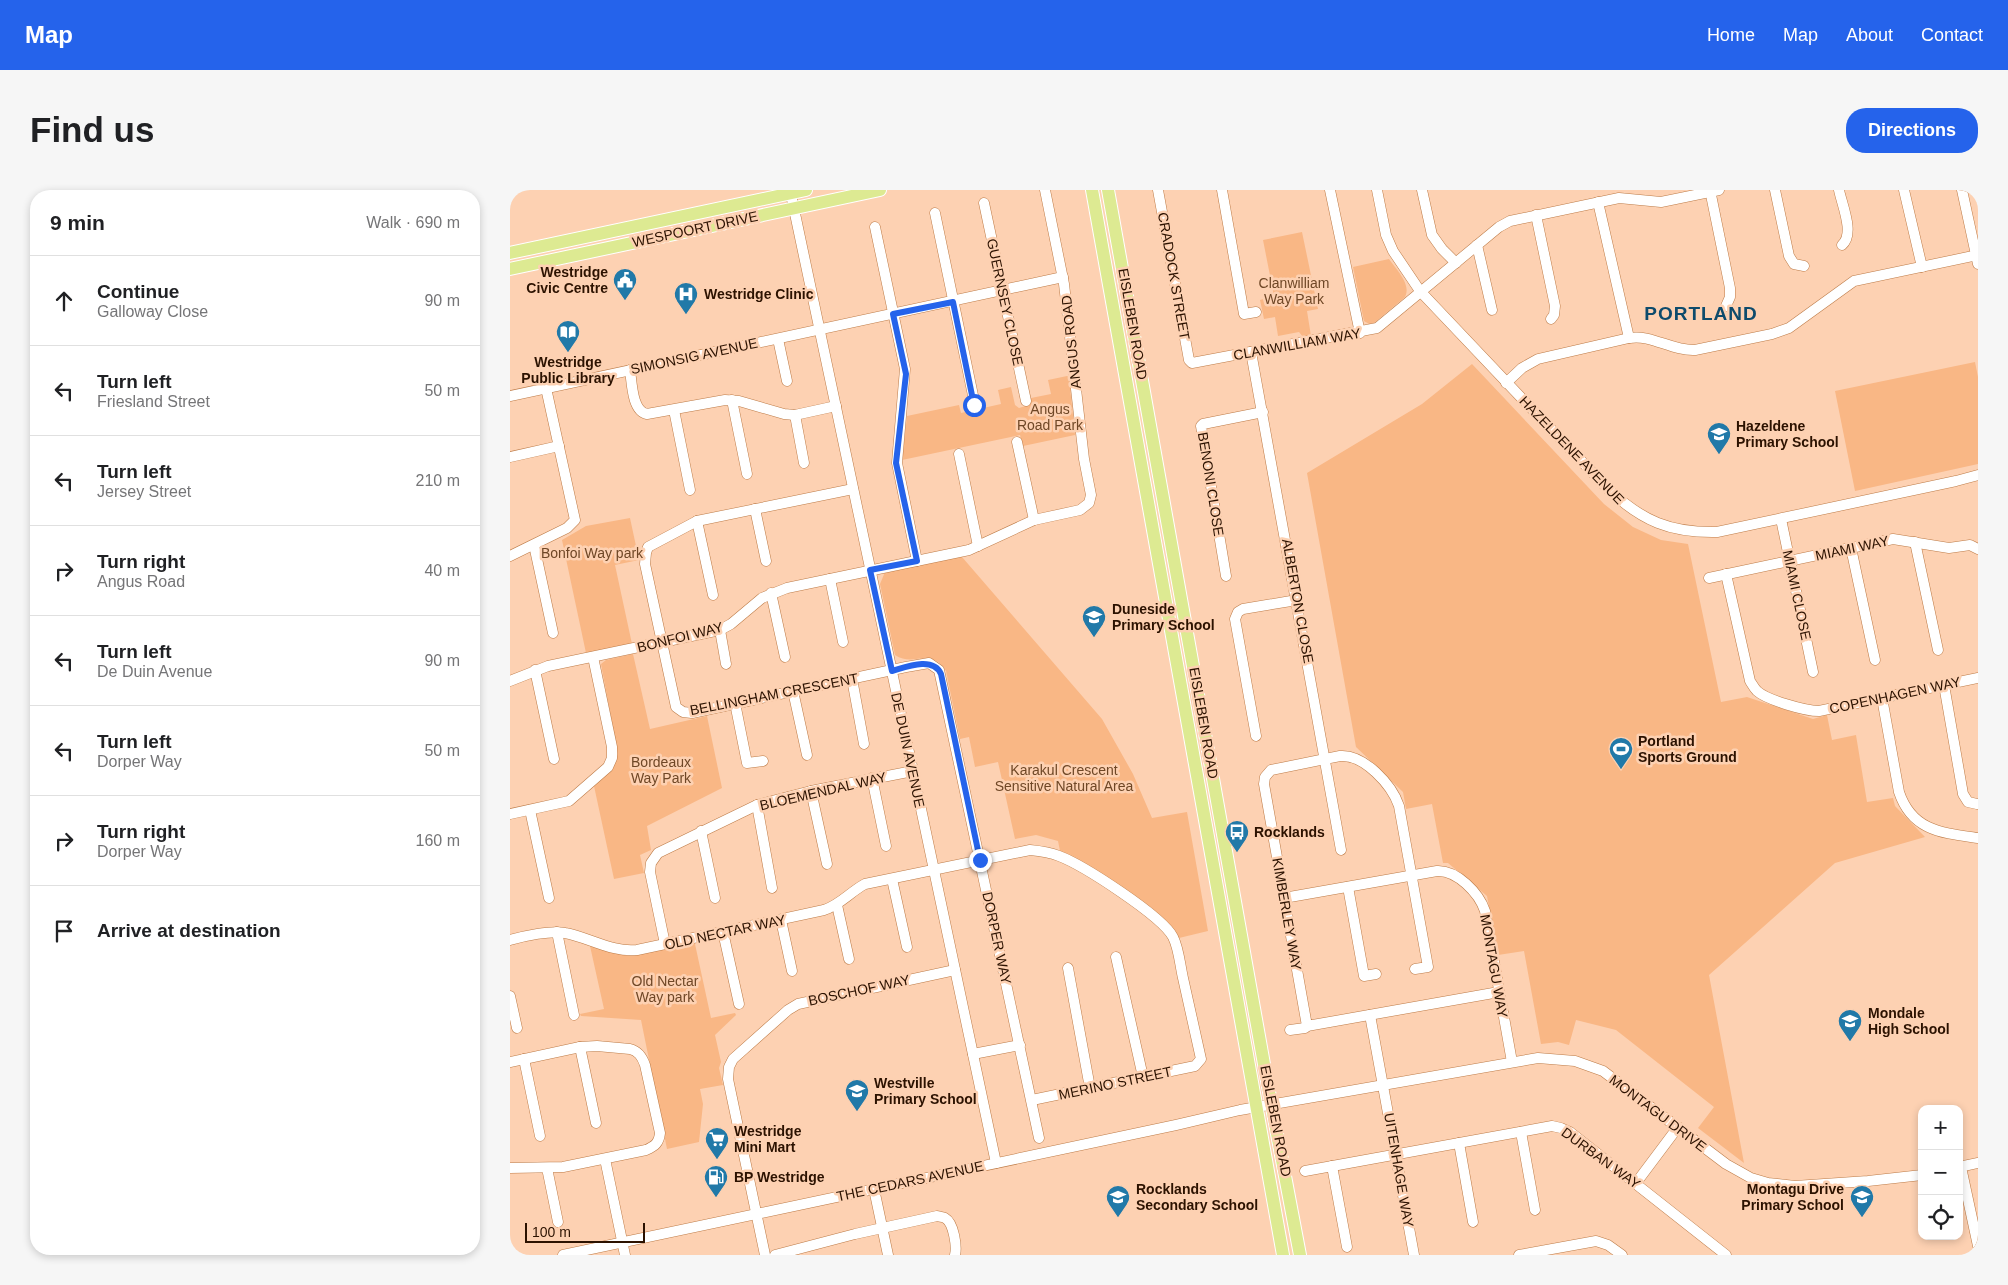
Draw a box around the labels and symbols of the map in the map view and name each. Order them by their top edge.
street label: WESPOORT DRIVE [631,208,759,250]
street label: CRADOCK STREET [1155,211,1193,341]
street label: GUERNSEY CLOSE [984,237,1026,367]
place label: Westridge Civic Centre [526,264,608,296]
public building icon: Westridge Civic Centre [612,267,638,301]
street label: EISLEBEN ROAD [1115,267,1151,381]
park label: Clanwilliam Way Park [1259,275,1329,307]
hospital icon: Westridge Clinic [673,281,699,315]
place label: Westridge Clinic [704,286,814,302]
street label: ANGUS ROAD [1058,294,1084,390]
district label: PORTLAND [1644,303,1758,324]
library icon: Westridge Public Library [555,319,581,353]
street label: CLANWILLIAM WAY [1232,325,1363,363]
street label: SIMONSIG AVENUE [629,335,759,377]
place label: Westridge Public Library [521,354,615,386]
street label: HAZELDENE AVENUE [1516,393,1628,507]
route start [963,394,986,417]
park label: Angus Road Park [1017,401,1084,433]
place label: Hazeldene Primary School [1736,418,1839,450]
school or university icon: Hazeldene Primary School [1706,421,1732,455]
street label: BENONI CLOSE [1195,431,1227,537]
street label: MIAMI WAY [1814,532,1891,564]
street label: ALBERTON CLOSE [1279,537,1317,665]
park label: Bonfoi Way park [541,545,644,561]
street label: MIAMI CLOSE [1780,548,1814,642]
place label: Duneside Primary School [1112,601,1215,633]
school or university icon: Duneside Primary School [1081,604,1107,638]
street label: BONFOI WAY [635,618,725,655]
street label: EISLEBEN ROAD [1186,666,1222,780]
street label: BELLINGHAM CRESCENT [688,670,860,718]
street label: COPENHAGEN WAY [1828,673,1963,717]
street label: DE DUIN AVENUE [888,691,928,809]
place label: Portland Sports Ground [1638,733,1737,765]
sports icon: Portland Sports Ground [1608,736,1634,770]
park label: Bordeaux Way Park [631,754,692,786]
park label: Karakul Crescent Sensitive Natural Area [995,762,1133,794]
street label: BLOEMENDAL WAY [758,769,888,813]
bus stop icon: Rocklands [1224,819,1250,853]
place label: Rocklands [1254,824,1325,840]
route end [969,849,992,872]
street label: KIMBERLEY WAY [1269,856,1305,972]
street label: DORPER WAY [979,890,1015,986]
street label: OLD NECTAR WAY [663,911,788,953]
street label: MONTAGU WAY [1477,913,1511,1020]
street label: BOSCHOF WAY [807,971,912,1009]
park label: Old Nectar Way park [632,973,699,1005]
place label: Mondale High School [1868,1005,1950,1037]
school or university icon: Mondale High School [1837,1008,1863,1042]
street label: MERINO STREET [1057,1063,1173,1103]
street label: EISLEBEN ROAD [1257,1064,1295,1178]
street label: MONTAGU DRIVE [1606,1071,1710,1155]
place label: Westville Primary School [874,1075,977,1107]
school or university icon: Westville Primary School [844,1078,870,1112]
street label: UITENHAGE WAY [1381,1112,1417,1229]
place label: Westridge Mini Mart [734,1123,802,1155]
street label: DURBAN WAY [1559,1124,1644,1192]
supermarket icon: Westridge Mini Mart [704,1126,730,1160]
street label: THE CEDARS AVENUE [835,1158,985,1204]
fuel station icon: BP Westridge [703,1164,729,1198]
place label: BP Westridge [734,1169,825,1185]
place label: Rocklands Secondary School [1136,1181,1258,1213]
place label: Montagu Drive Primary School [1741,1181,1844,1213]
school or university icon: Rocklands Secondary School [1105,1184,1131,1218]
school or university icon: Montagu Drive Primary School [1849,1184,1875,1218]
scale bar [525,1220,645,1243]

